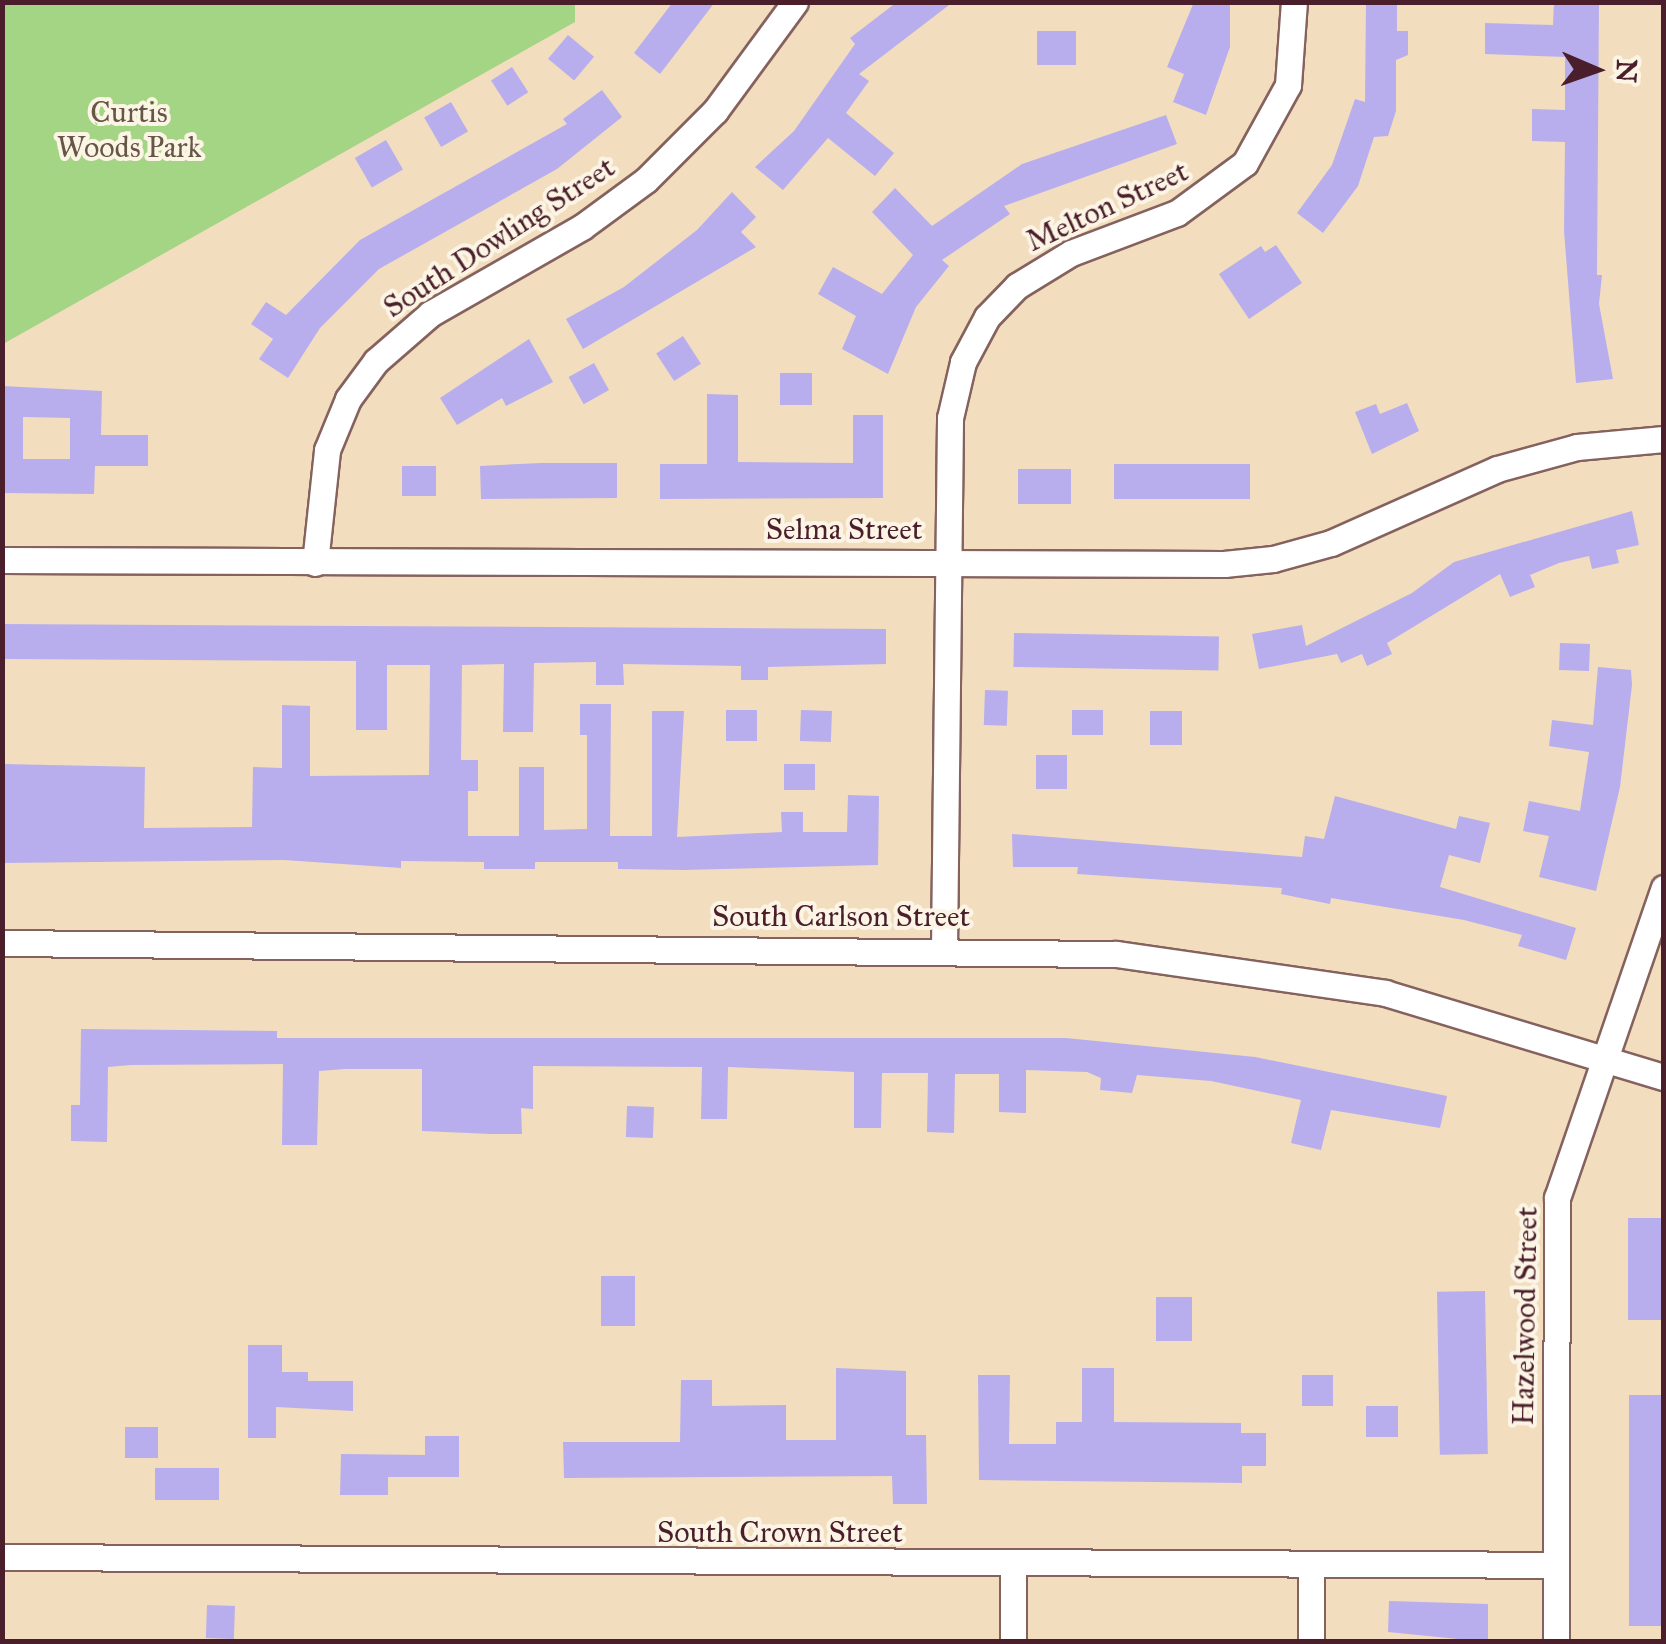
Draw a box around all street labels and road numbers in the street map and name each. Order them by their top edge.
street label: South Dowling Street [377,149,621,325]
street label: Melton Street [1020,153,1194,259]
street label: Selma Street [766,511,922,547]
street label: South Carlson Street [712,898,970,934]
street label: Hazelwood Street [1505,1206,1545,1426]
street label: South Crown Street [657,1514,903,1550]

